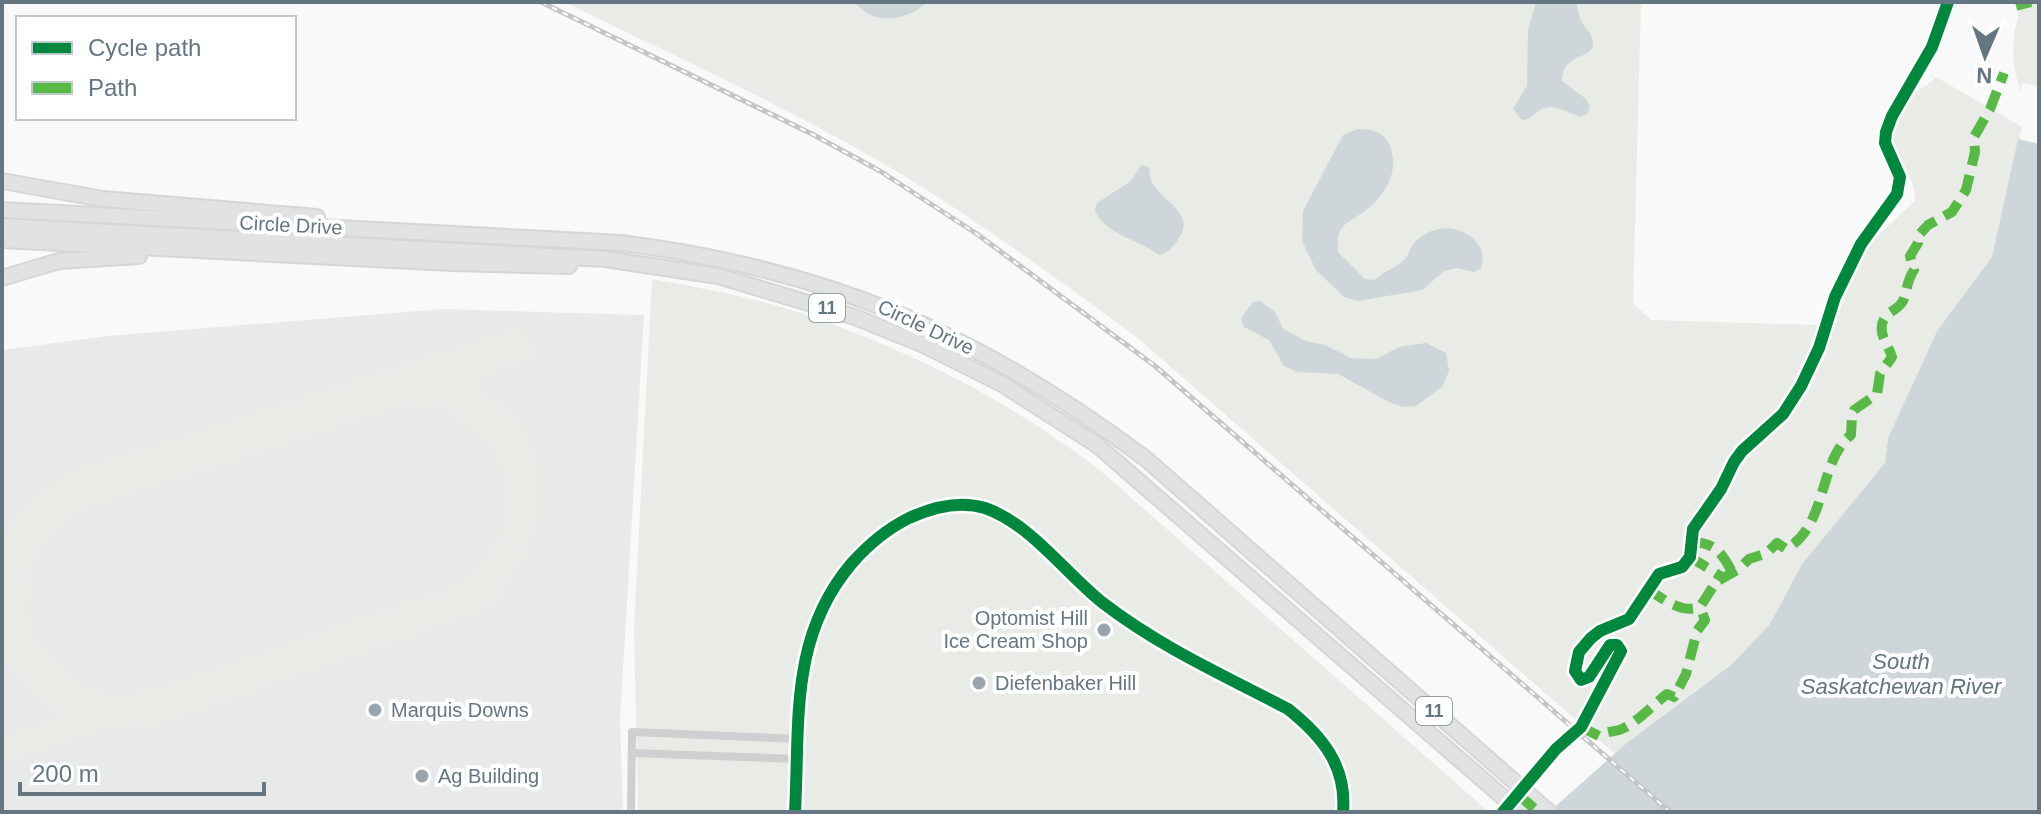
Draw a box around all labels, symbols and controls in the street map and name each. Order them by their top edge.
legend [16,16,296,120]
north arrow [1945,16,2025,96]
text: Cycle path [88,34,201,61]
text: N [1976,63,1993,88]
text: Path [88,74,137,101]
street label: Circle Drive [239,211,343,239]
road number: 11 [809,294,845,322]
street label: Circle Drive [875,295,977,359]
place label: Optomist Hill Ice Cream Shop [943,607,1088,652]
marker: Optomist Hill Ice Cream Shop [1095,621,1113,639]
water label: South Saskatchewan River [1801,649,2003,699]
place label: Diefenbaker Hill [995,672,1136,694]
marker: Diefenbaker Hill [970,674,988,692]
road number: 11 [1416,697,1452,725]
place label: Marquis Downs [391,699,529,721]
marker: Marquis Downs [366,701,384,719]
scale bar [20,746,264,796]
text: 200 m [32,760,99,787]
place label: Ag Building [438,765,539,787]
marker: Ag Building [413,767,431,785]

